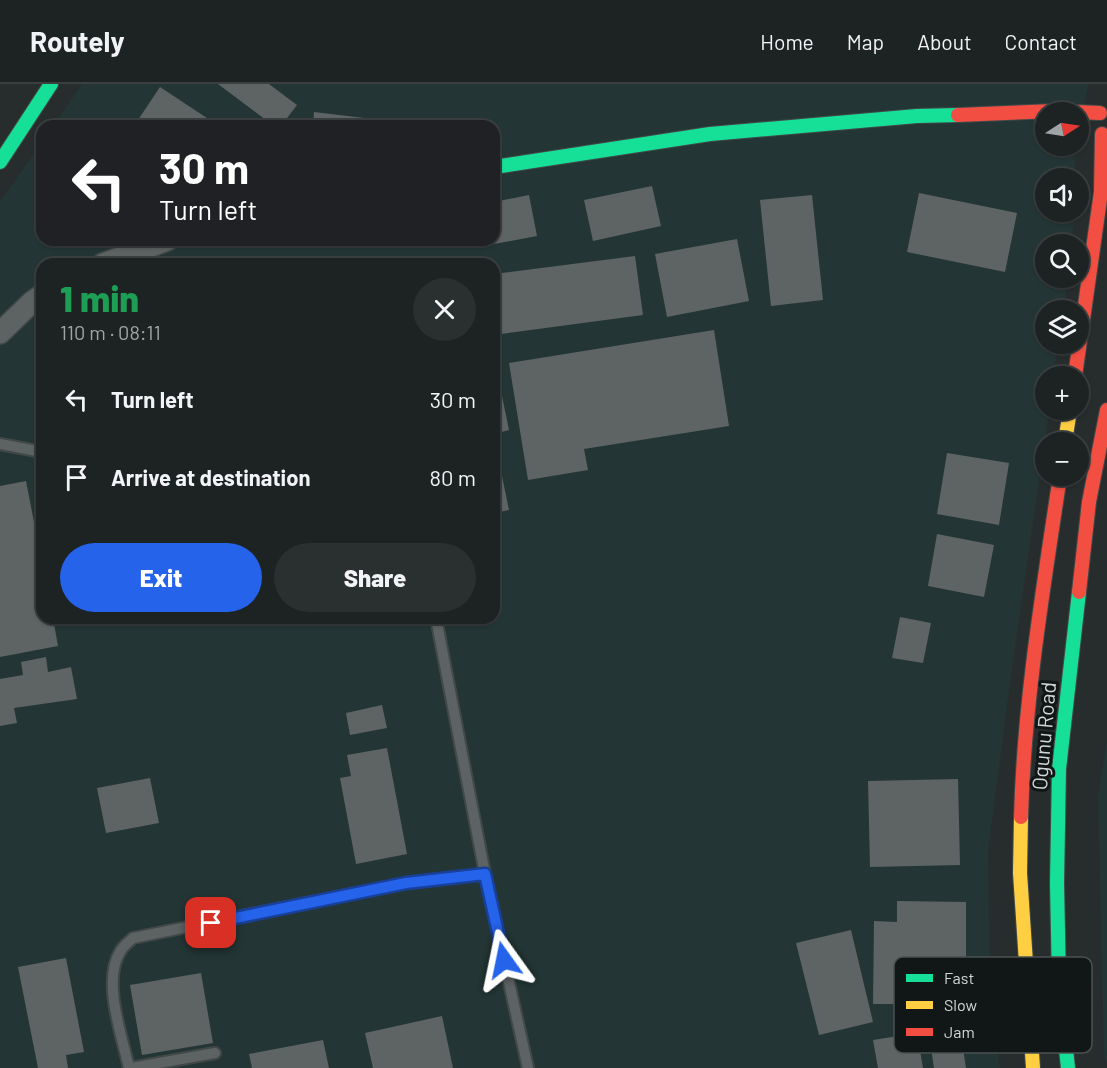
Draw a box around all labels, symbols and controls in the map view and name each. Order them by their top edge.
text: Routely [30,24,125,58]
text: Home [760,29,814,54]
text: Map [847,29,884,54]
text: About [917,29,972,54]
text: Contact [1005,29,1077,54]
north arrow [1035,102,1089,156]
map controls [1035,102,1089,486]
text: 30 m [159,142,249,192]
icon: left [60,144,138,222]
button: sound [1035,168,1089,222]
text: Turn left [159,193,257,225]
button: search [1035,234,1089,288]
text: 1 min [60,276,139,319]
button: close [413,278,476,341]
button: layers [1035,300,1089,354]
text: 110 m · 08:11 [60,320,161,344]
button: + [1035,366,1089,420]
icon: left [60,383,93,416]
text: Turn left [111,386,194,412]
text: 30 m [430,386,476,412]
button: − [1035,432,1089,486]
icon: arrive [60,461,93,494]
text: Arrive at destination [111,464,310,490]
text: 80 m [430,464,476,490]
button: Exit [60,543,262,612]
button: Share [274,543,476,612]
street label: Ogunu Road [1026,681,1060,791]
pin [185,897,236,948]
icon: arrive [194,906,227,939]
position arrow [472,928,536,992]
legend [894,957,1092,1053]
text: Fast [944,968,974,987]
text: Slow [944,995,977,1014]
text: Jam [944,1022,975,1041]

